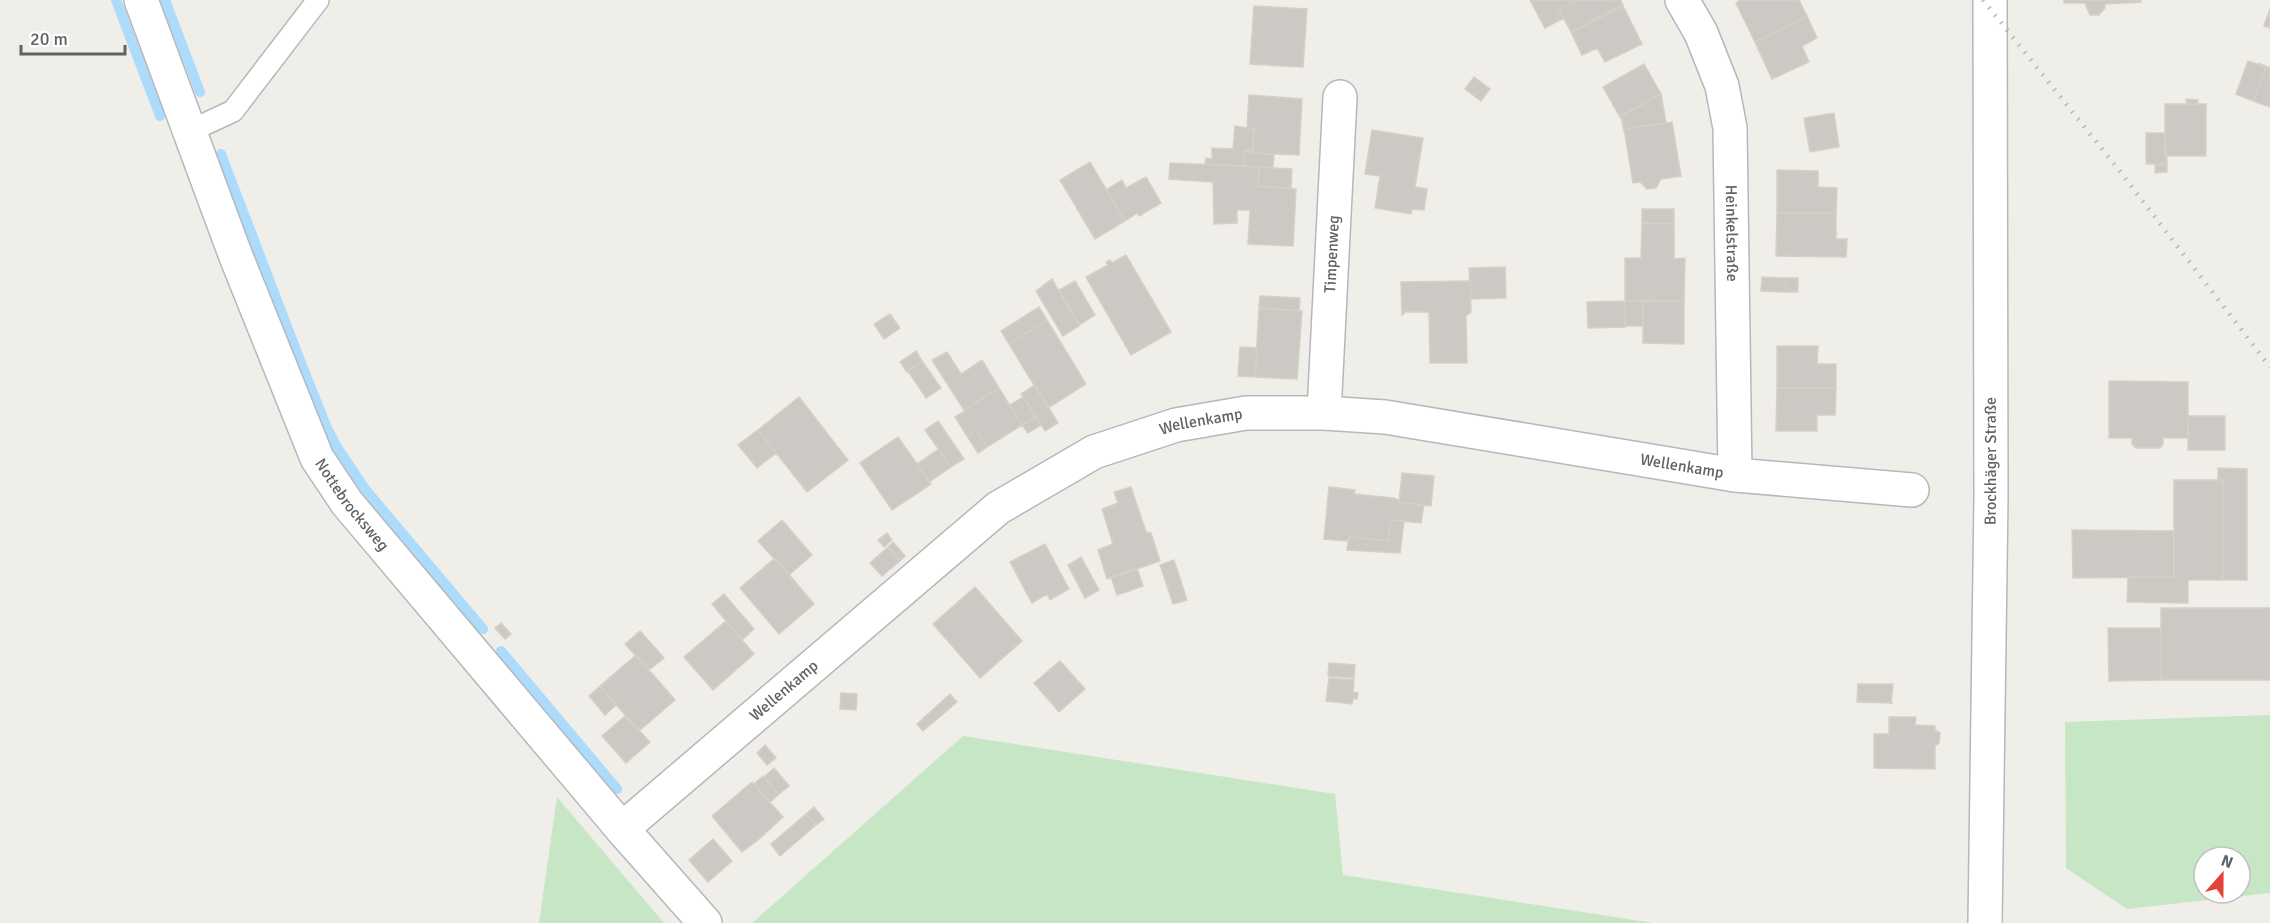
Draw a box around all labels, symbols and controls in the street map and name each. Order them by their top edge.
scale bar [21,18,124,56]
text: 20 m [30,28,68,50]
street label: Heinkelstraße [1721,185,1742,282]
street label: Timpenweg [1320,215,1344,294]
street label: Brockhäger Straße [1981,397,2001,525]
street label: Wellenkamp [1157,404,1244,440]
street label: Wellenkamp [1639,449,1725,483]
street label: Nottebrocksweg [310,455,393,555]
street label: Wellenkamp [745,656,823,726]
north arrow [2192,845,2252,905]
text: N [2218,851,2236,873]

